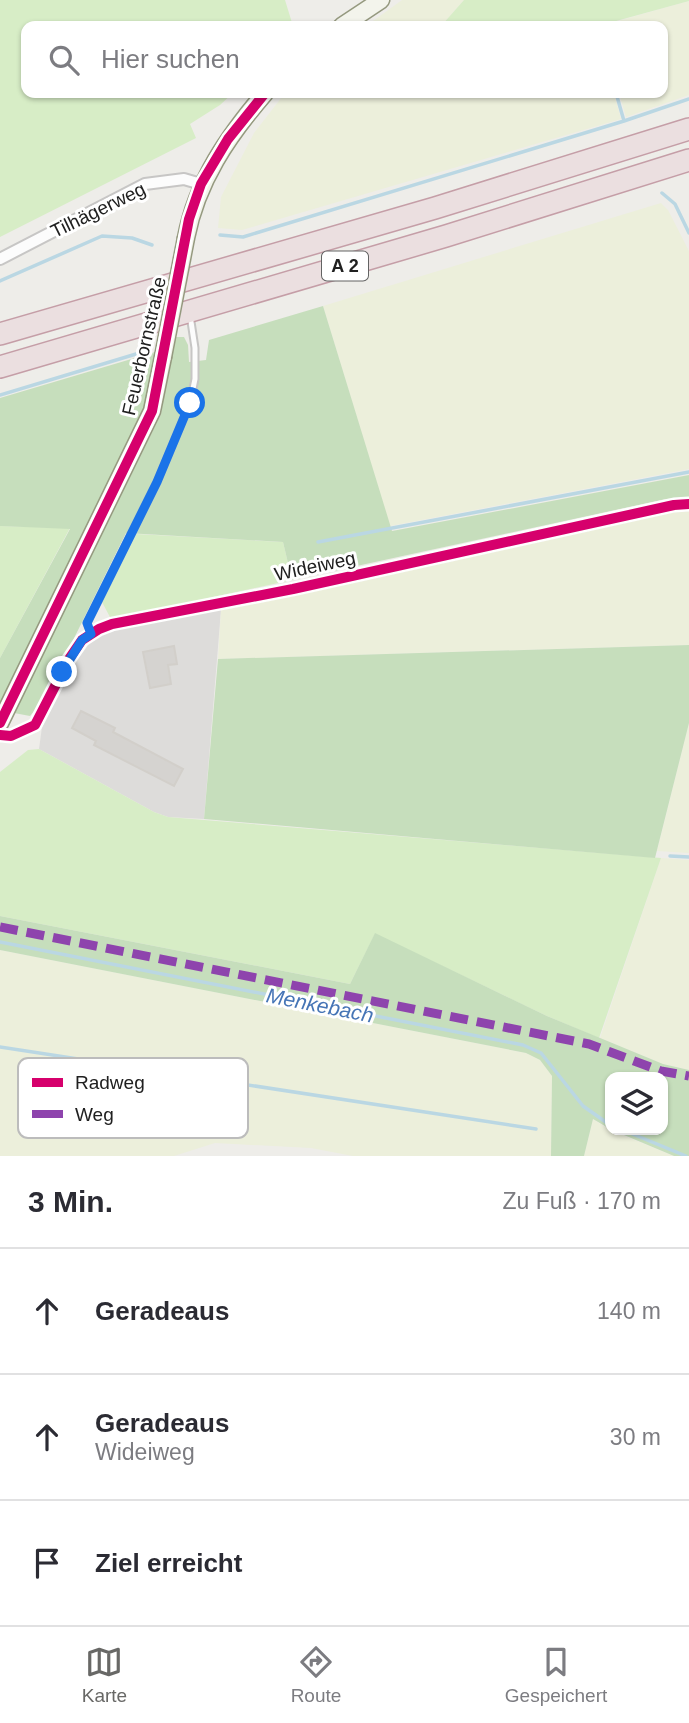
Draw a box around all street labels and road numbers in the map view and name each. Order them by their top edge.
street label: Tilhägerweg [47,178,149,242]
road number: A 2 [322,252,368,280]
street label: Feuerbornstraße [118,275,170,417]
street label: Wideiweg [273,547,357,585]

